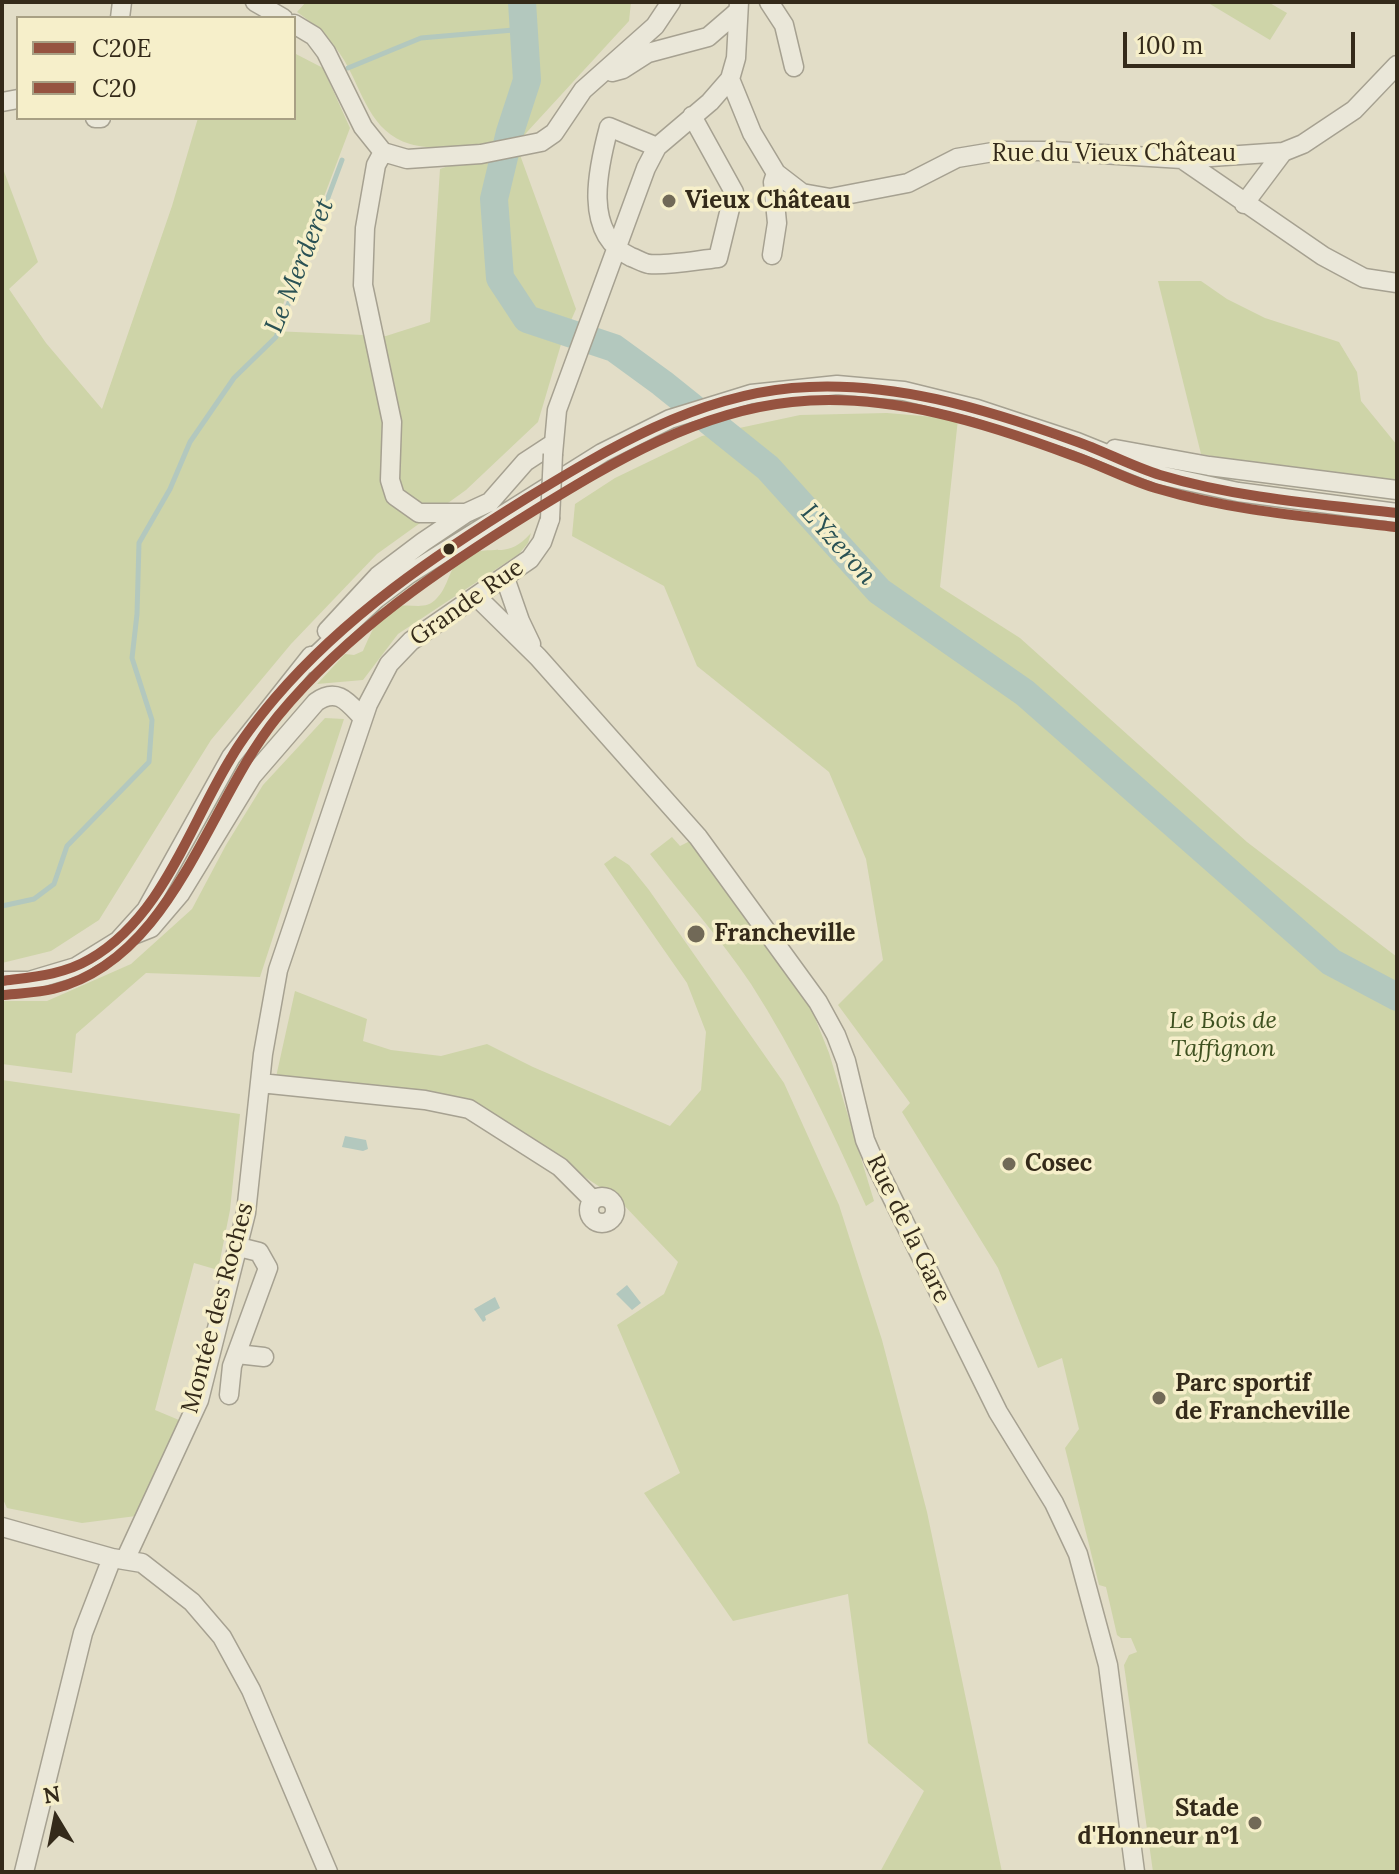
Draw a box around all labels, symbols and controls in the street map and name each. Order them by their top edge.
legend [16,16,296,120]
scale bar [1127,16,1359,66]
text: 100 m [1137,30,1203,61]
text: C20E [92,33,152,64]
text: C20 [92,73,137,104]
street label: Rue du Vieux Château [992,140,1236,168]
place label: Vieux Château [685,187,851,215]
marker: Vieux Château [660,192,678,210]
water label: Le Merderet [259,194,341,338]
water label: L'Yzeron [794,498,882,592]
unlabelled marker [441,541,457,557]
street label: Grande Rue [405,553,529,653]
place label: Francheville [714,920,856,948]
marker: Francheville [685,923,707,945]
park label: Le Bois de Taffignon [1169,1007,1277,1063]
street label: Rue de la Gare [860,1150,956,1308]
place label: Cosec [1025,1150,1092,1178]
marker: Cosec [1000,1155,1018,1173]
street label: Montée des Roches [176,1200,260,1416]
place label: Parc sportif de Francheville [1175,1370,1350,1426]
marker: Parc sportif de Francheville [1150,1389,1168,1407]
north arrow [16,1778,96,1858]
text: N [41,1779,63,1810]
place label: Stade d'Honneur n°1 [1077,1795,1239,1851]
marker: Stade d'Honneur n°1 [1246,1814,1264,1832]

